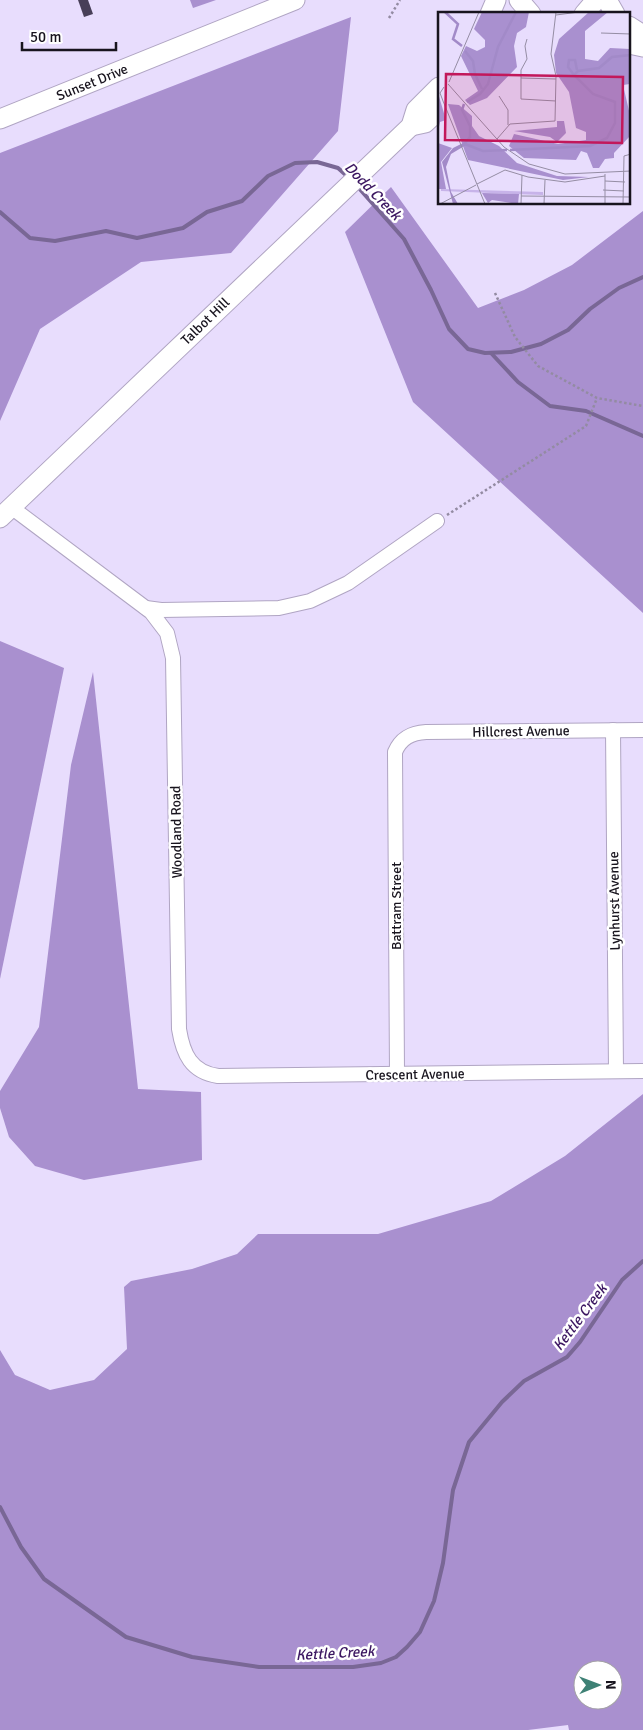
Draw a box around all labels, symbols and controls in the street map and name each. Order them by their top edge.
inset map [438,12,630,205]
scale bar [22,20,116,52]
text: 50 m [30,28,61,46]
street label: Sunset Drive [54,60,130,104]
water label: Dodd Creek [341,158,406,225]
street label: Talbot Hill [178,294,233,349]
street label: Hillcrest Avenue [472,722,570,741]
street label: Woodland Road [167,786,186,878]
street label: Lynhurst Avenue [605,851,624,951]
street label: Battram Street [388,862,405,950]
street label: Crescent Avenue [365,1065,465,1084]
water label: Kettle Creek [549,1279,612,1354]
water label: Kettle Creek [295,1642,376,1664]
north arrow [573,1660,623,1710]
text: N [602,1680,619,1690]

